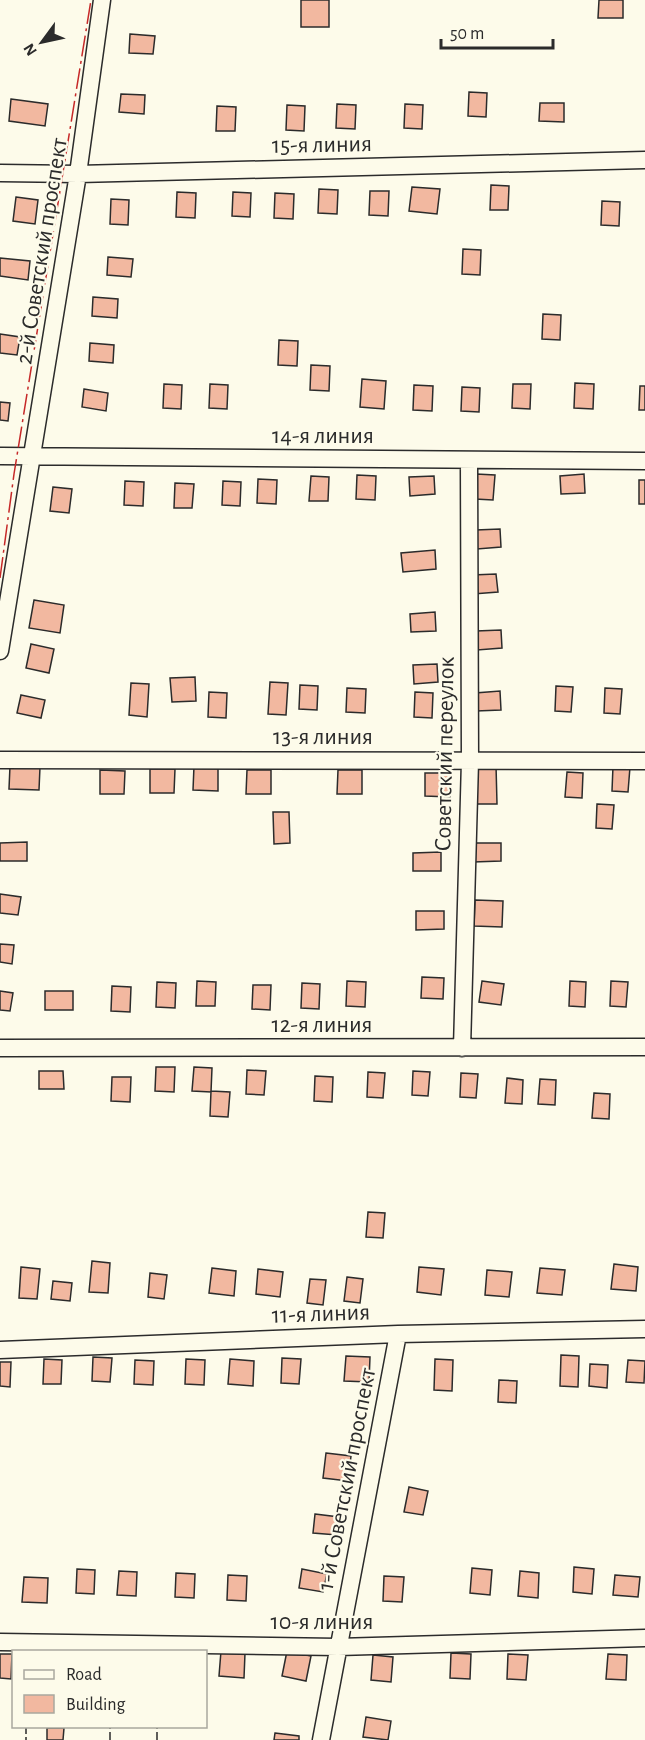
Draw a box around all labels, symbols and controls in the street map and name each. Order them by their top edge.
north arrow [12,12,72,72]
scale bar [441,12,554,50]
text: 50 m [450,25,484,43]
text: N [21,41,40,59]
street label: 15-я линия [272,132,372,158]
street label: 2-й Советский проспект [12,136,72,366]
street label: 14-я линия [272,424,374,448]
street label: Советский переулок [431,656,459,852]
street label: 13-я линия [273,725,373,749]
street label: 12-я линия [271,1013,373,1037]
street label: 11-я линия [271,1300,371,1328]
street label: 1-й Советский проспект [314,1366,380,1592]
street label: 10-я линия [271,1610,373,1634]
legend [12,1650,207,1728]
text: Road [66,1666,102,1684]
text: Building [66,1696,126,1714]

